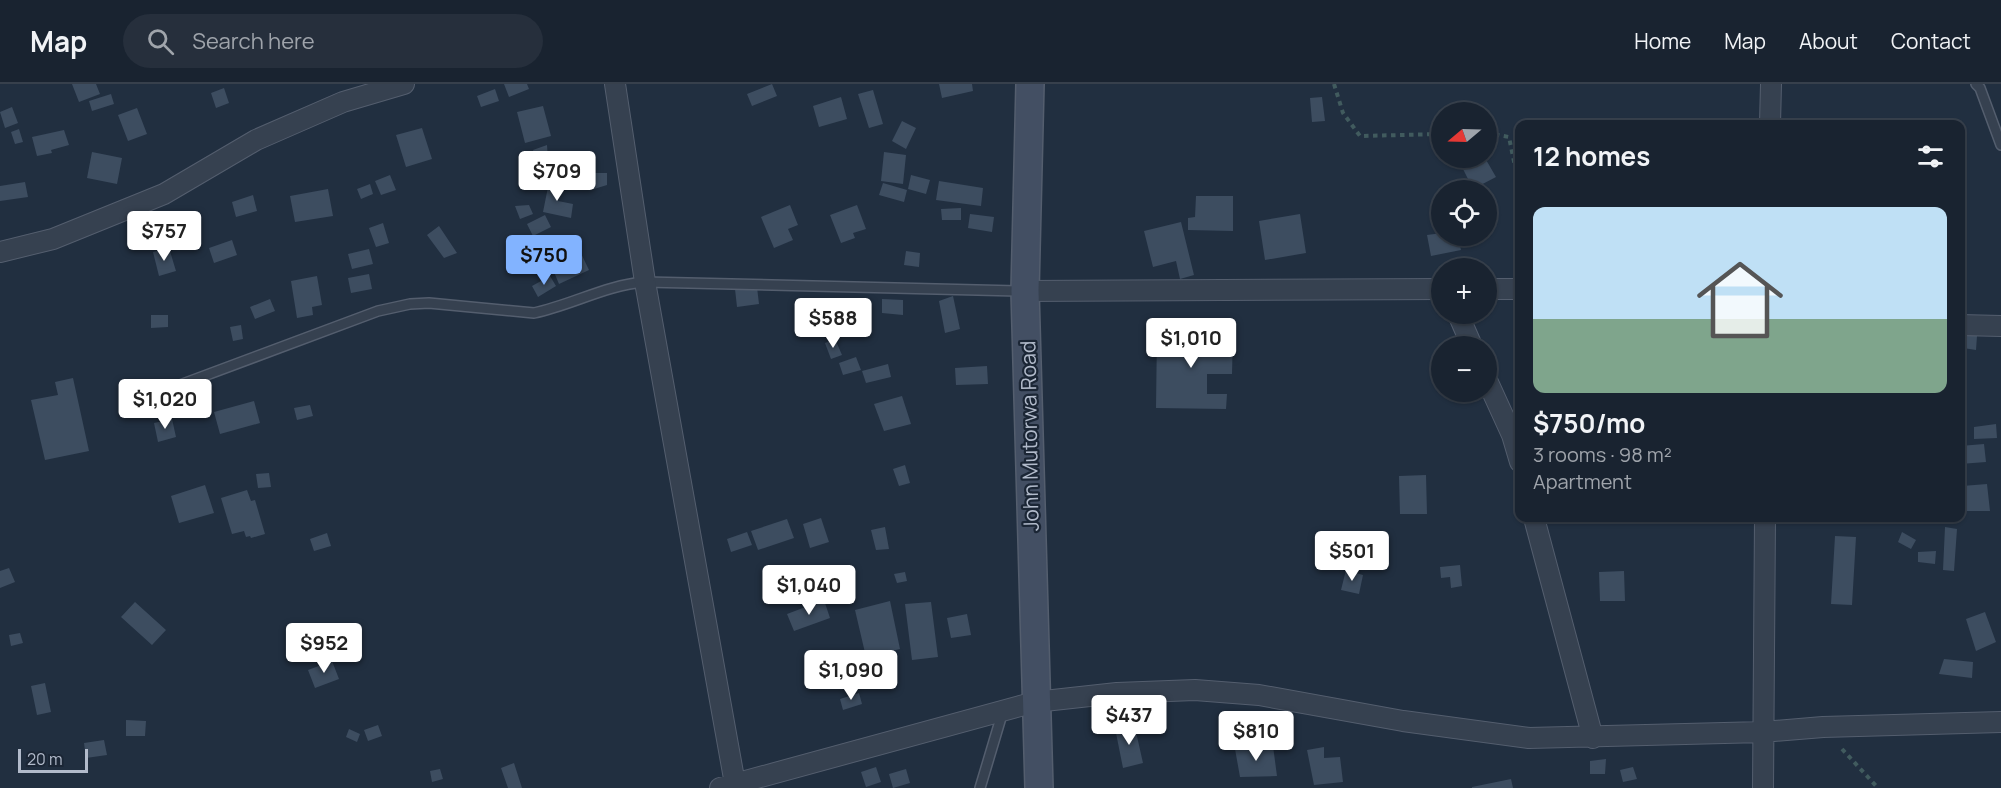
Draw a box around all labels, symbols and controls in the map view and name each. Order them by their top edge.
search box [123,14,543,68]
text: Map [30,22,87,60]
icon: search [144,25,177,58]
text: Search here [192,26,315,56]
text: Home [1634,27,1691,55]
text: Map [1724,27,1766,55]
text: About [1799,27,1858,55]
text: Contact [1891,27,1971,55]
north arrow [1431,102,1497,168]
map controls [1431,102,1497,402]
text: 12 homes [1533,138,1650,174]
icon: filters [1914,140,1947,173]
pin: $709 [521,151,593,202]
text: $709 [533,157,581,184]
button: locate [1431,180,1497,246]
pin: $757 [128,211,200,262]
text: $757 [141,217,187,244]
pin: $750 [508,235,580,286]
text: $750 [520,241,568,268]
icon: home [1686,246,1794,354]
button: + [1431,258,1497,324]
pin: $588 [797,298,869,349]
text: $588 [809,304,857,331]
pin: $1,010 [1142,318,1240,369]
text: $1,010 [1160,324,1222,351]
button: − [1431,336,1497,402]
street label: John Mutorwa Road [1013,340,1045,532]
pin: $1,020 [116,379,214,430]
text: $1,020 [133,385,197,412]
text: $750/mo [1533,405,1645,441]
text: 3 rooms · 98 m² [1533,441,1672,468]
text: Apartment [1533,468,1632,495]
pin: $501 [1316,531,1388,582]
text: $501 [1329,537,1375,564]
pin: $1,040 [760,565,858,616]
text: $1,040 [776,571,842,598]
pin: $952 [288,623,360,674]
text: $952 [300,629,348,656]
pin: $1,090 [802,650,900,701]
text: $1,090 [818,656,884,683]
pin: $437 [1093,695,1165,746]
text: $437 [1105,701,1153,728]
pin: $810 [1220,711,1292,762]
text: $810 [1233,717,1279,744]
scale bar [18,746,88,774]
text: 20 m [27,748,63,770]

